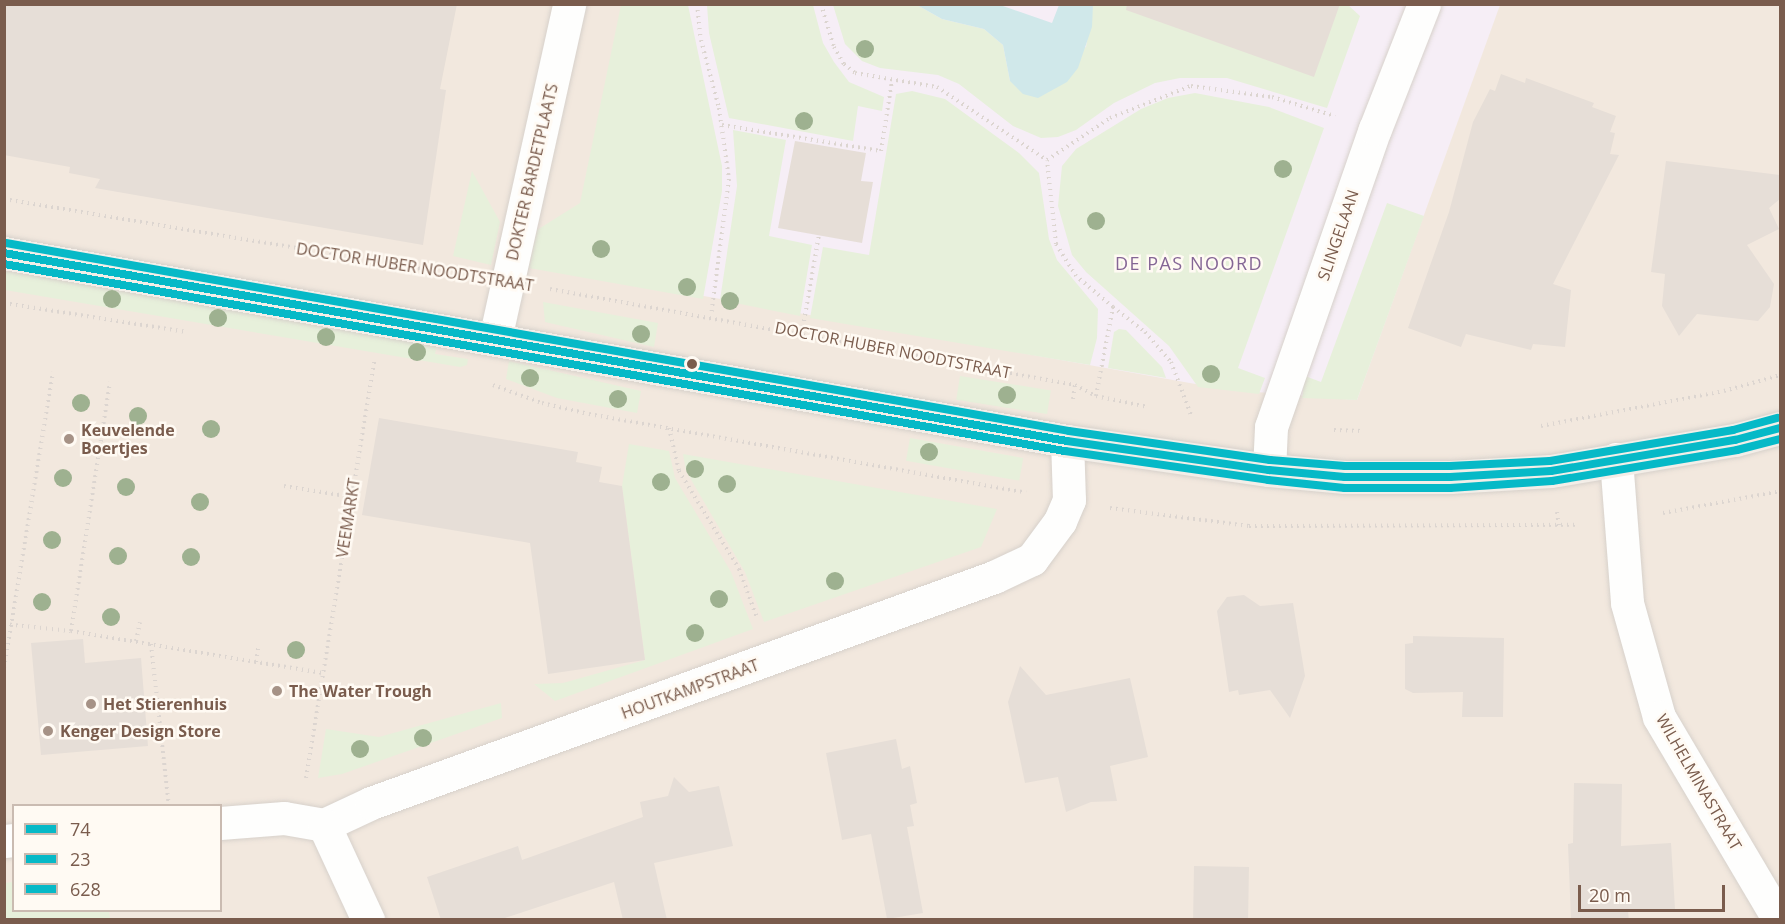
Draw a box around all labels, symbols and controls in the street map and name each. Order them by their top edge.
street label: DOKTER BARDETPLAATS [502,82,562,262]
street label: SLINGELAAN [1313,187,1363,283]
street label: DOCTOR HUBER NOODTSTRAAT [295,239,535,295]
district label: DE PAS NOORD [1115,252,1263,274]
street label: DOCTOR HUBER NOODTSTRAAT [773,318,1013,382]
unlabelled marker [686,358,698,370]
place label: Keuvelende Boertjes [81,420,175,458]
marker: Keuvelende Boertjes [62,432,76,446]
street label: VEEMARKT [332,477,364,559]
street label: HOUTKAMPSTRAAT [619,655,761,723]
place label: The Water Trough [289,681,432,701]
marker: The Water Trough [270,684,284,698]
place label: Het Stierenhuis [103,694,227,714]
marker: Het Stierenhuis [84,697,98,711]
street label: WILHELMINASTRAAT [1652,710,1746,854]
place label: Kenger Design Store [60,721,221,741]
marker: Kenger Design Store [41,724,55,738]
legend [12,804,222,912]
text: 74 [70,817,91,841]
text: 23 [70,847,91,871]
scale bar [1581,873,1728,911]
text: 628 [70,877,101,901]
text: 20 m [1589,883,1631,907]

